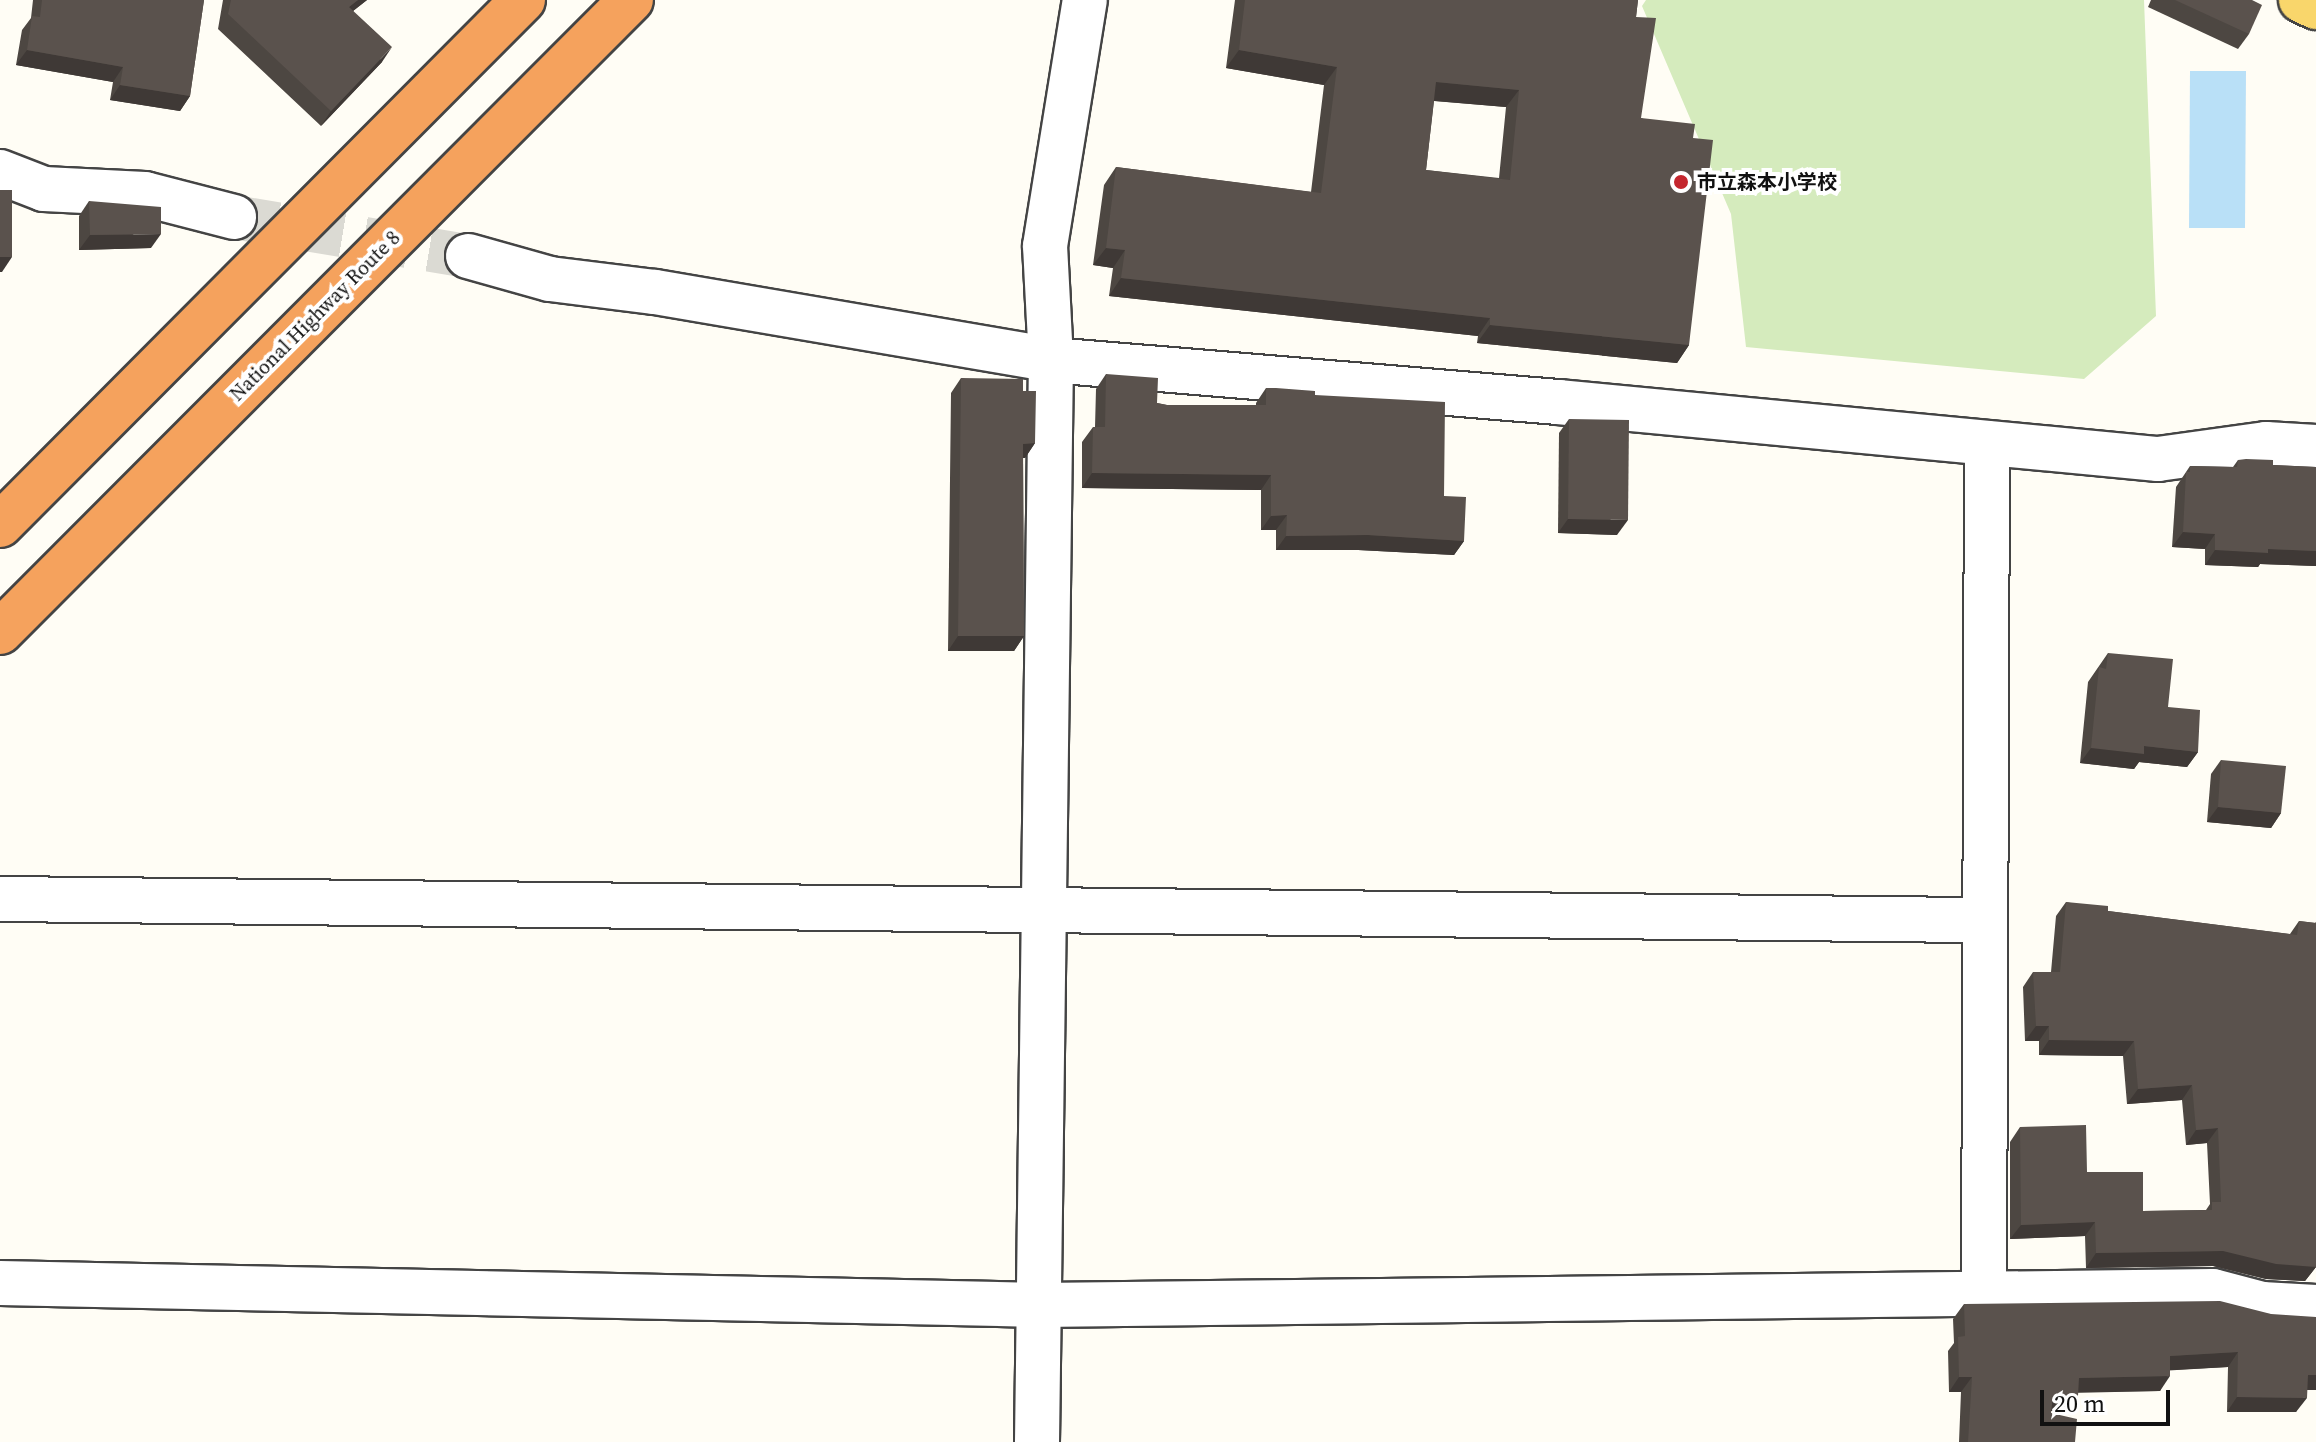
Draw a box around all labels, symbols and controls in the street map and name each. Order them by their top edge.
place label: 市立森本小学校 [1697,170,1837,194]
marker: 市立森本小学校 [1672,173,1690,191]
street label: National Highway Route 8 [225,226,405,406]
scale bar [2044,1374,2174,1424]
text: 20 m [2054,1387,2105,1420]

